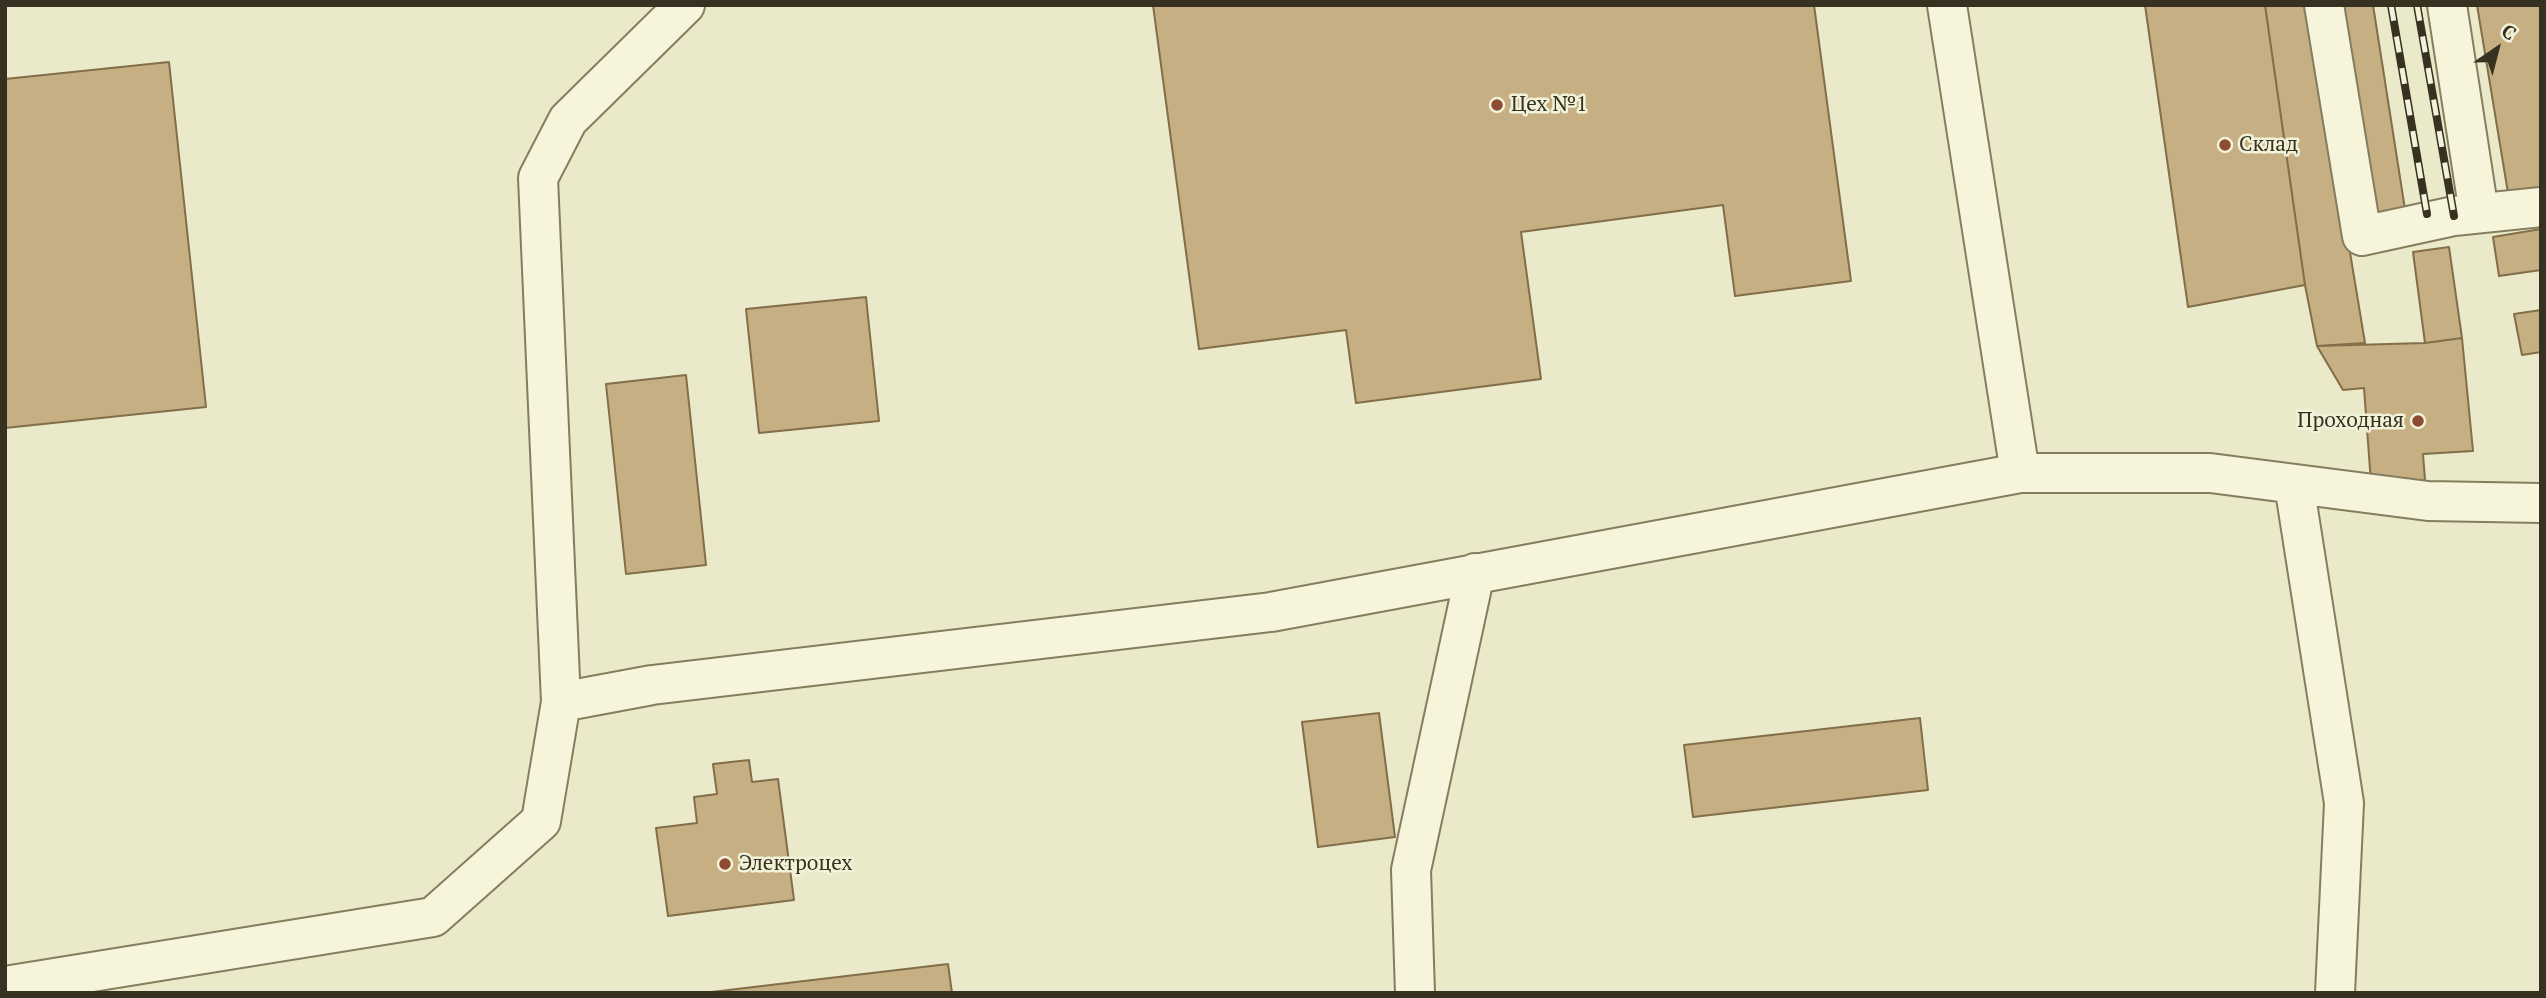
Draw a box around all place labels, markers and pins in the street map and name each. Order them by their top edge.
place label: Цех №1 [1511,92,1587,118]
marker: Цех №1 [1489,97,1505,113]
place label: Склад [2239,132,2298,158]
marker: Склад [2217,137,2233,153]
place label: Проходная [2297,408,2404,434]
marker: Проходная [2410,413,2426,429]
place label: Электроцех [739,851,852,877]
marker: Электроцех [717,856,733,872]

